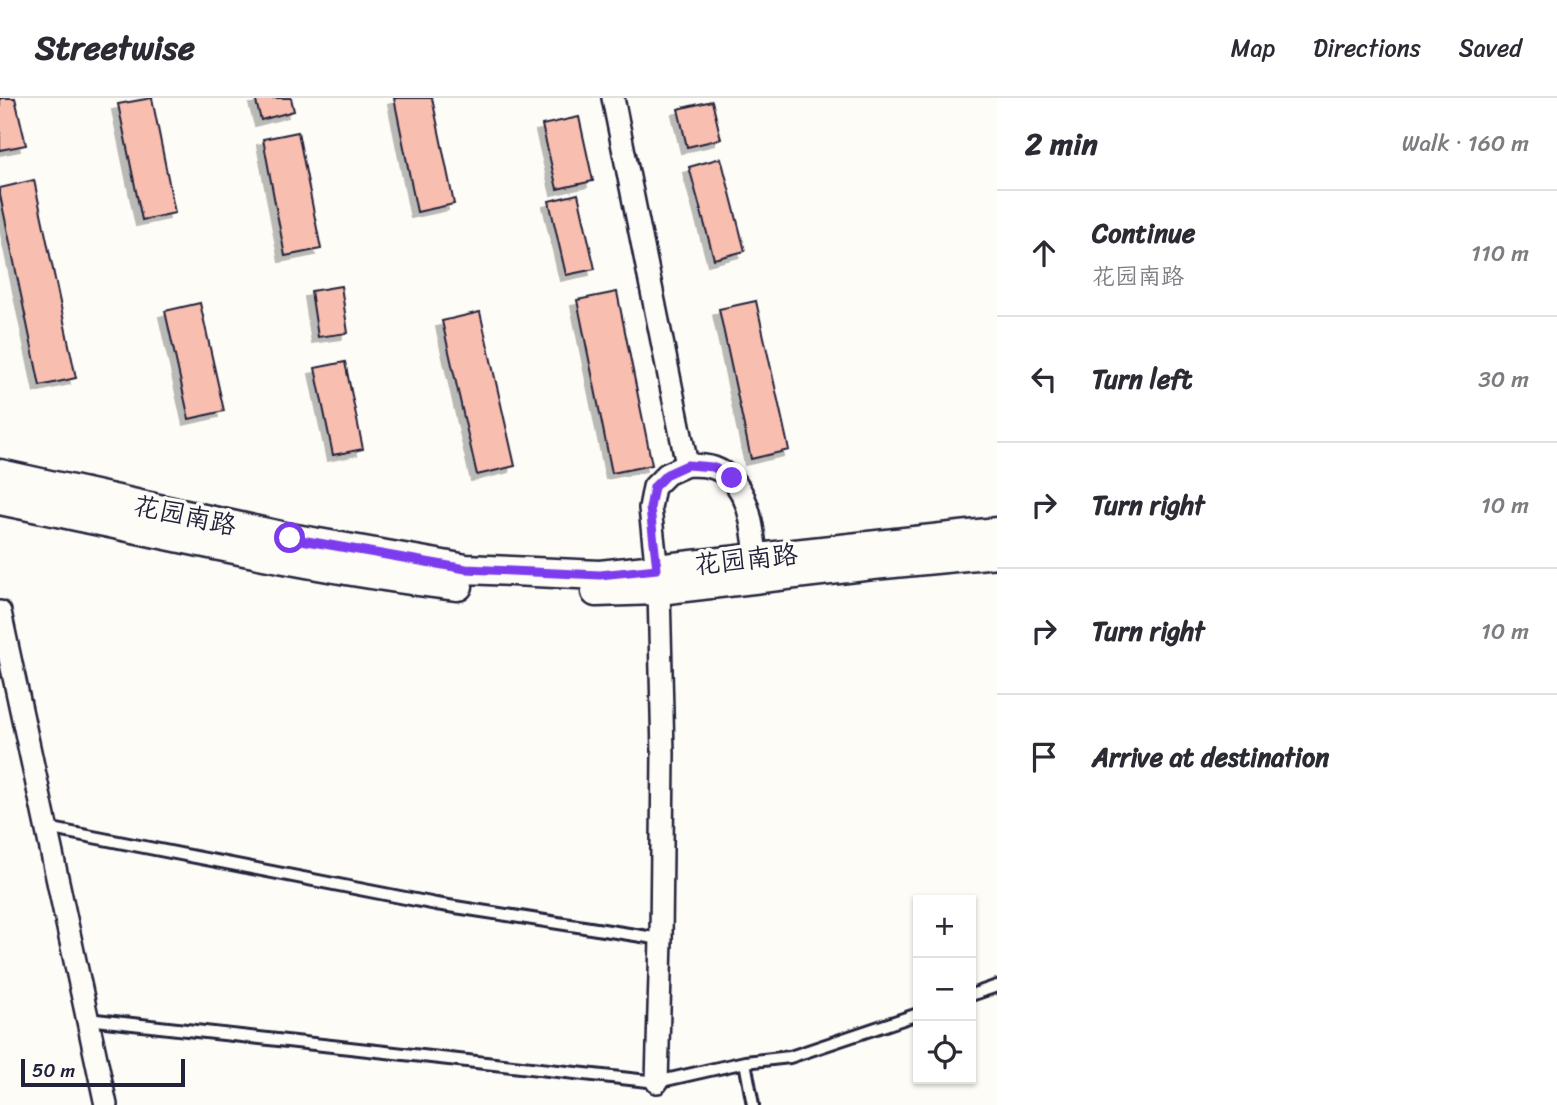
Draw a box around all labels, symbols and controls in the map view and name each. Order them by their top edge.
text: Streetwise [35,19,195,77]
text: Map [1231,27,1275,69]
text: Directions [1313,27,1421,69]
text: Saved [1459,27,1522,69]
text: 2 min [1025,117,1098,171]
text: Walk · 160 m [1402,123,1529,164]
text: Continue [1092,210,1195,256]
text: 110 m [1471,233,1529,274]
icon: ahead [1025,234,1063,272]
text: 花园南路 [1092,256,1184,297]
text: Turn left [1092,356,1192,402]
text: 30 m [1478,359,1529,400]
icon: left [1025,360,1063,398]
route end [716,462,747,493]
street label: 花园南路 [129,482,241,548]
text: Turn right [1092,482,1205,528]
text: 10 m [1481,485,1529,526]
icon: right [1025,486,1063,524]
route start [274,522,305,553]
street label: 花园南路 [692,531,800,587]
text: Turn right [1092,608,1205,654]
text: 10 m [1481,611,1529,652]
icon: right [1025,612,1063,650]
text: Arrive at destination [1092,734,1329,780]
icon: arrive [1025,738,1063,776]
map controls [913,895,976,1084]
button: + [913,895,976,958]
button: − [913,958,976,1021]
button: locate [913,1021,976,1084]
text: 50 m [32,1054,75,1087]
scale bar [21,1056,186,1088]

